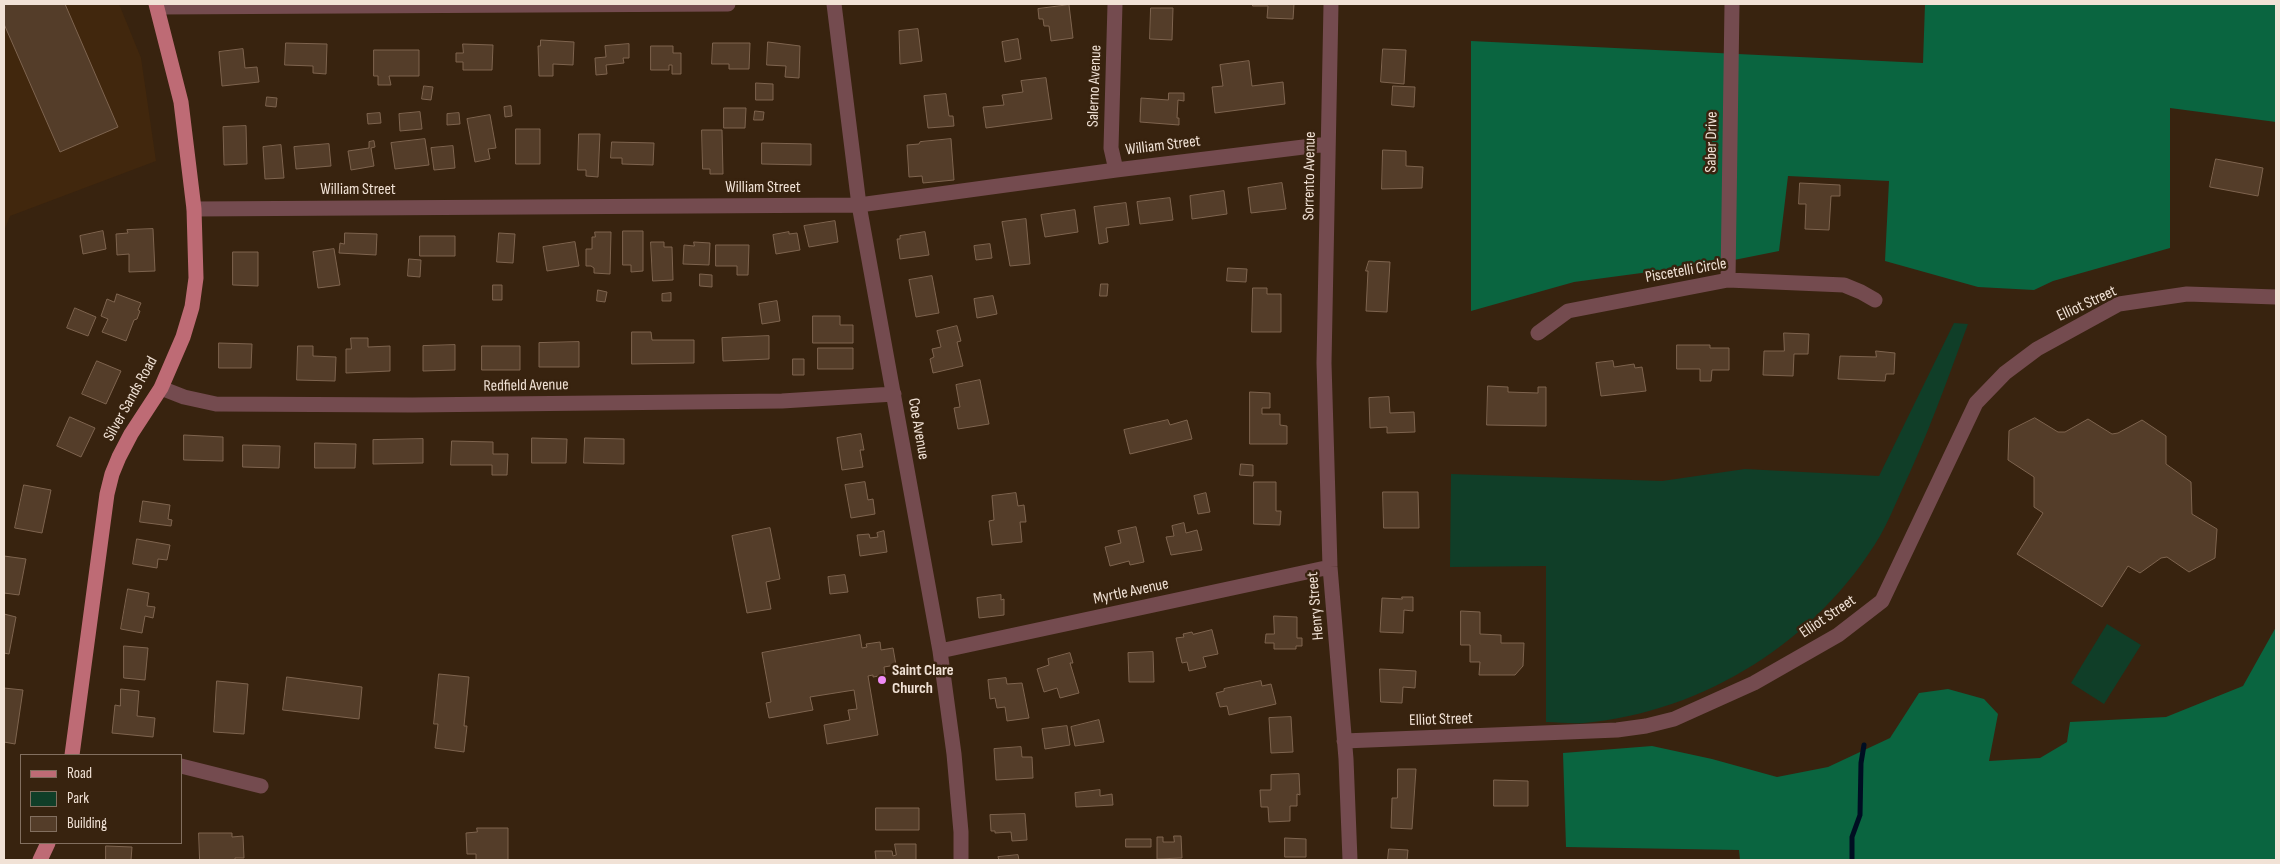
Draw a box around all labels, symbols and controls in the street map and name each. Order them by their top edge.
street label: Salerno Avenue [1084,45,1106,127]
street label: Saber Drive [1702,111,1722,173]
street label: Sorrento Avenue [1300,131,1320,221]
street label: William Street [1124,132,1202,160]
street label: William Street [725,178,801,198]
street label: William Street [320,180,396,200]
street label: Piscetelli Circle [1644,254,1728,288]
street label: Elliot Street [2054,282,2120,326]
street label: Silver Sands Road [100,353,162,445]
street label: Redfield Avenue [483,376,569,396]
street label: Coe Avenue [903,397,933,461]
street label: Henry Street [1303,571,1329,641]
street label: Myrtle Avenue [1092,575,1170,609]
street label: Elliot Street [1796,591,1860,643]
place label: Saint Clare Church [892,661,954,699]
marker: Saint Clare Church [876,674,888,686]
street label: Elliot Street [1409,709,1473,731]
legend [20,754,182,844]
text: Road [67,764,92,783]
text: Park [67,789,89,808]
text: Building [67,814,107,833]

